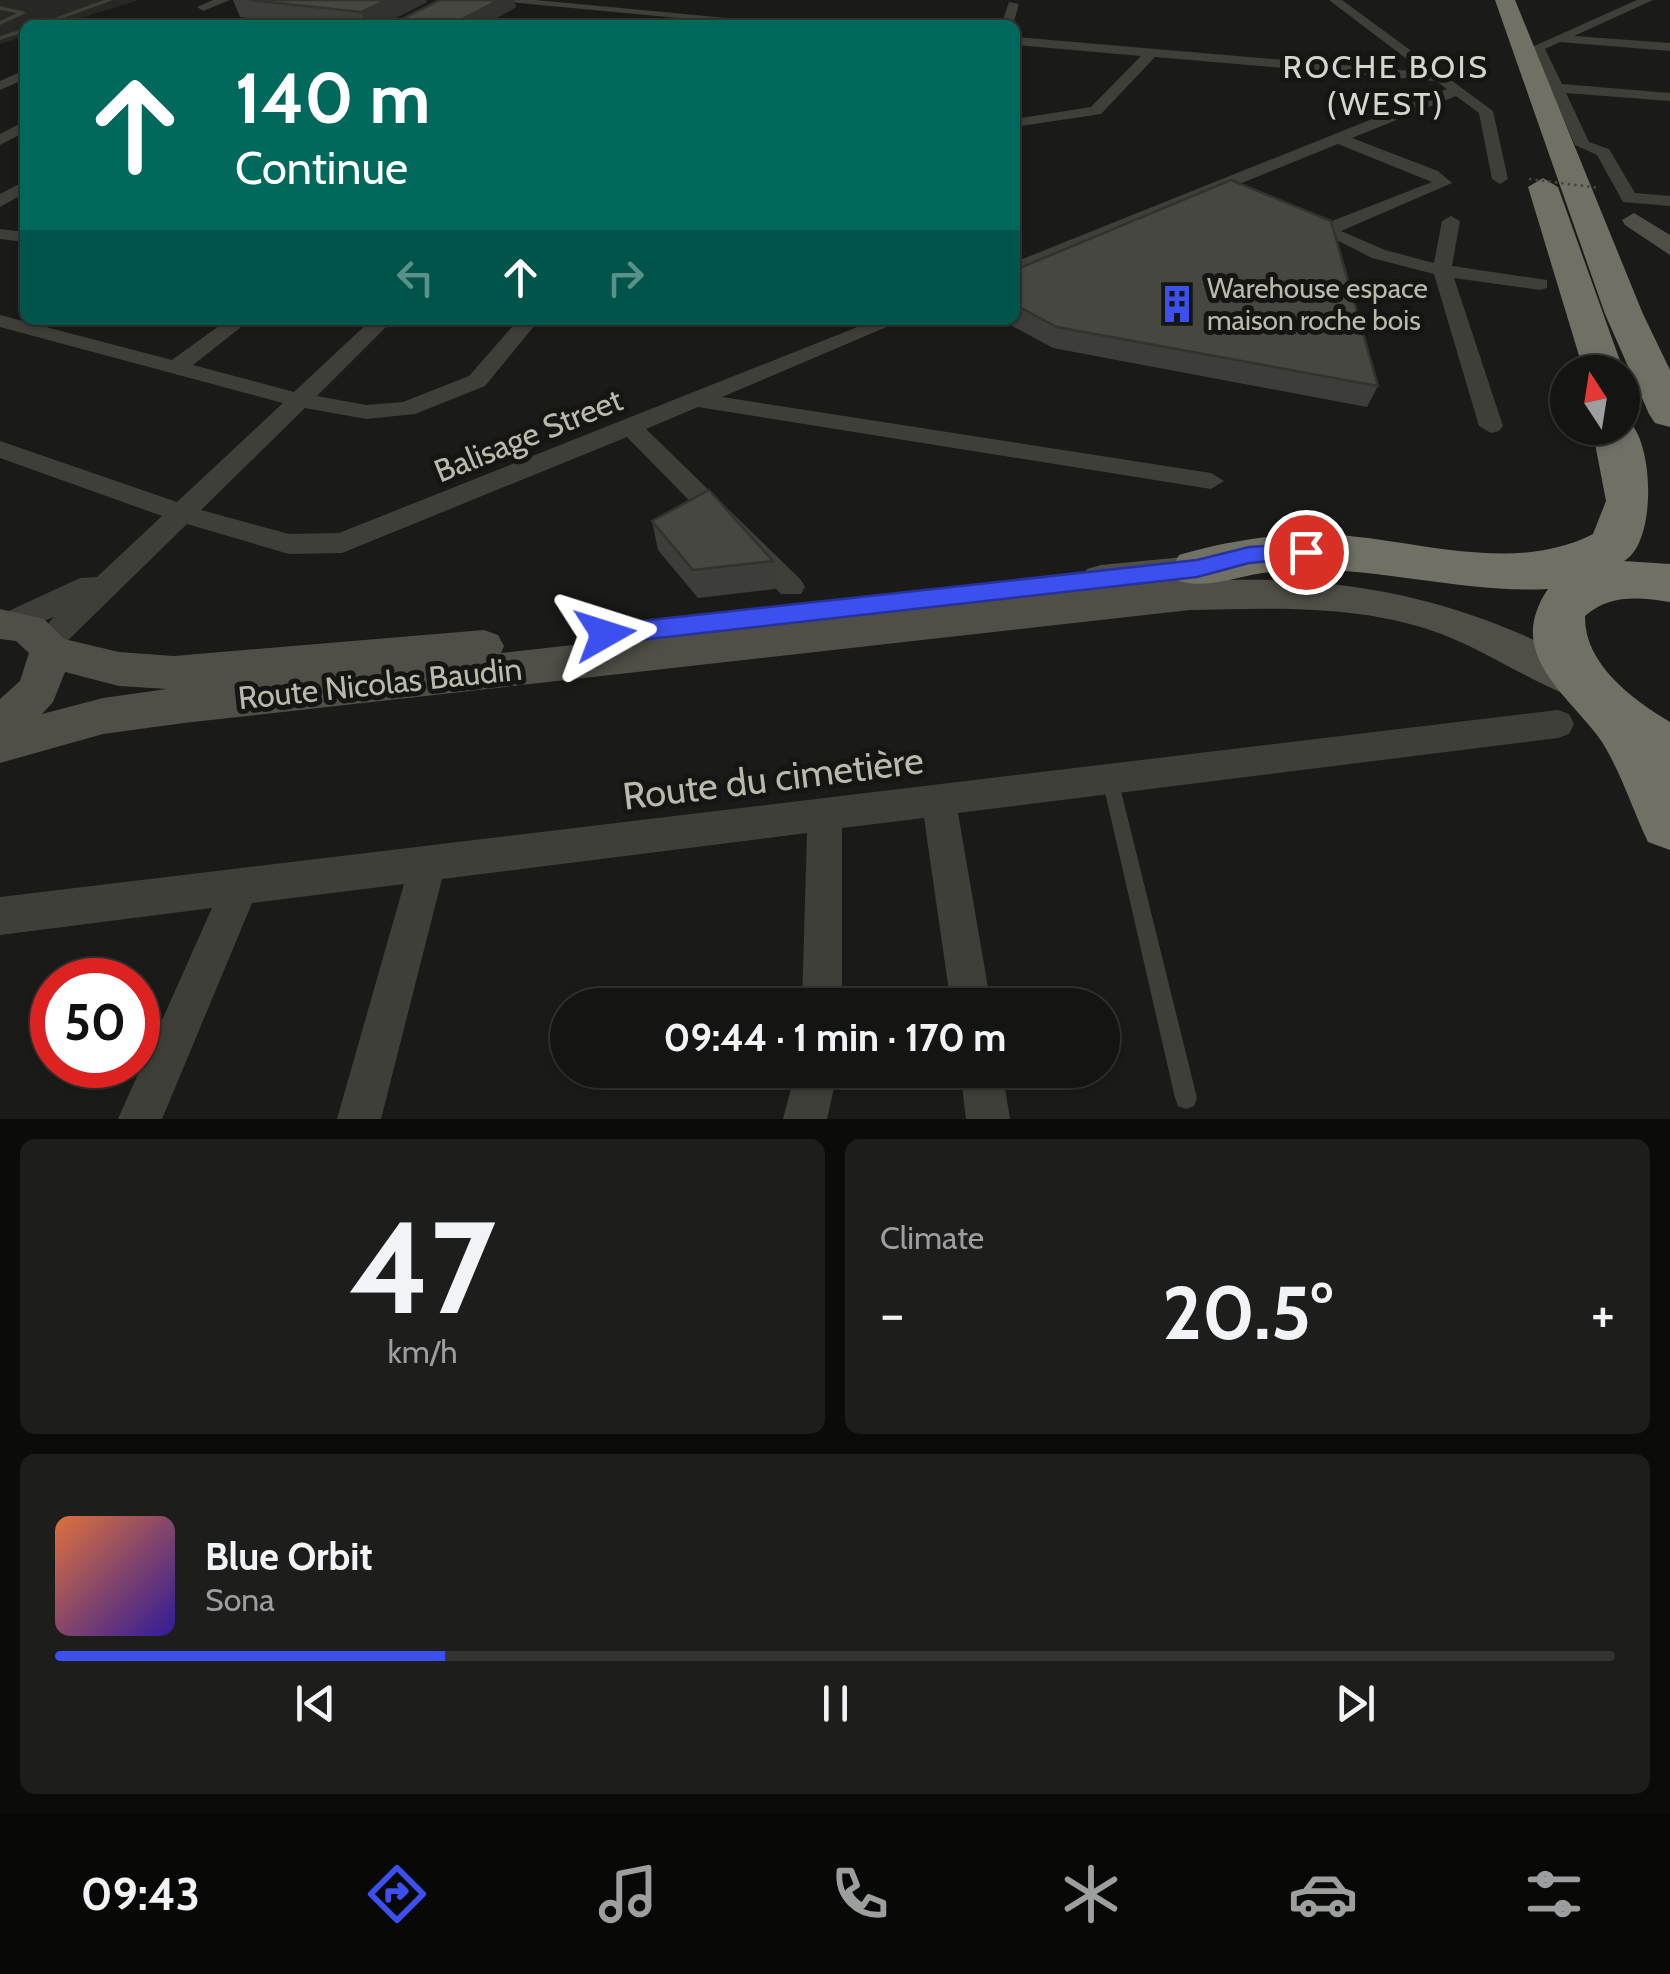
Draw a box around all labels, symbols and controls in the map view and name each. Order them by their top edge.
district label: ROCHE BOIS (WEST) [1283,47,1489,123]
text: 140 m [235,55,430,141]
icon: ahead [70,60,200,190]
text: Continue [235,141,408,195]
icon: left [388,250,443,305]
icon: ahead [493,250,548,305]
icon: right [598,250,653,305]
place label: Warehouse espace maison roche bois [1207,271,1428,337]
building icon: Warehouse espace maison roche bois [1156,283,1198,325]
north arrow [1550,355,1640,445]
map controls [1550,355,1640,445]
street label: Balisage Street [428,380,628,490]
pin [1264,510,1349,595]
icon: arrive [1279,525,1334,580]
position arrow [553,582,657,686]
street label: Route Nicolas Baudin [236,649,524,717]
street label: Route du cimetière [620,736,926,820]
speed limit sign: 50 [30,958,160,1088]
text: 09:44 · 1 min · 170 m [664,1014,1006,1061]
text: 47 [349,1188,496,1346]
text: Climate [880,1218,984,1257]
text: 20.5° [1162,1267,1333,1358]
text: − [880,1280,904,1347]
text: + [1591,1280,1615,1347]
text: km/h [387,1332,458,1371]
text: Blue Orbit [205,1533,373,1580]
text: Sona [205,1580,275,1619]
icon: previous [288,1676,343,1731]
icon: pause [808,1676,863,1731]
icon: next [1328,1676,1383,1731]
icon: directions [362,1859,432,1929]
icon: music [593,1859,663,1929]
icon: phone [825,1859,895,1929]
icon: climate [1056,1859,1126,1929]
icon: car [1288,1859,1358,1929]
icon: filters [1519,1859,1589,1929]
text: 09:43 [81,1867,200,1921]

